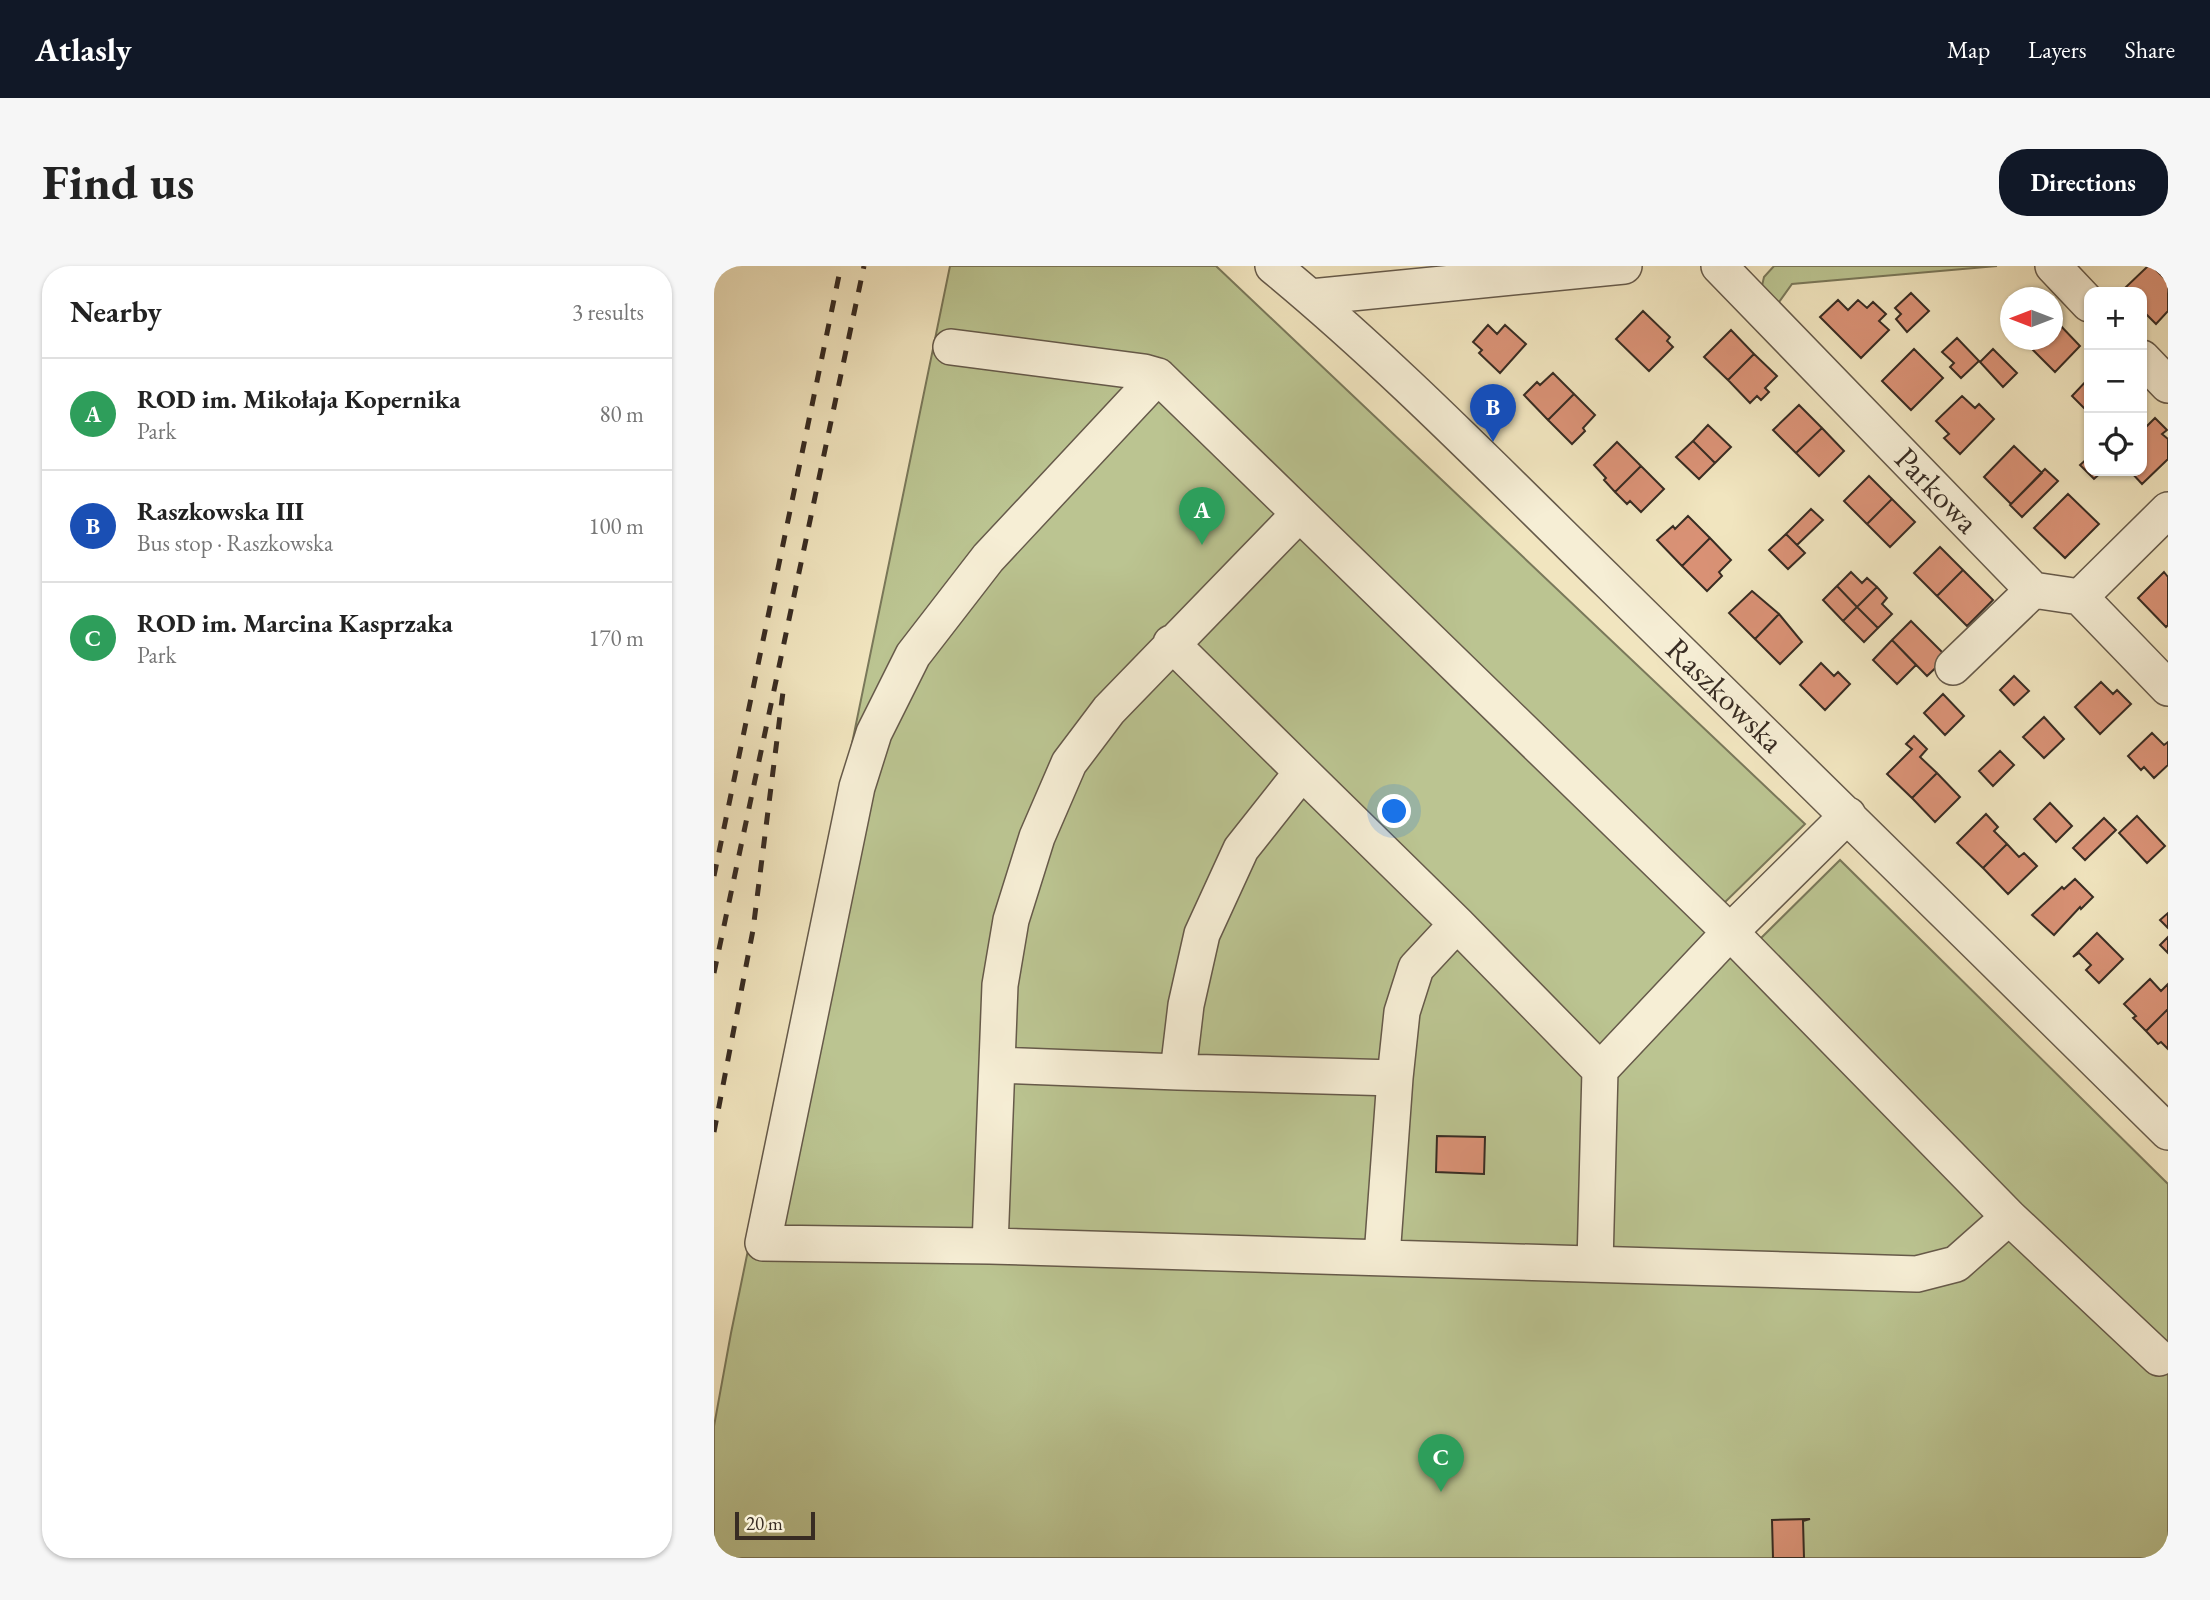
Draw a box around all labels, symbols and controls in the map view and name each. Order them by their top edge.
text: Atlasly [35,28,132,71]
text: Map [1947,34,1990,65]
text: Layers [2028,34,2087,65]
text: Share [2125,34,2175,65]
button: Directions [1999,149,2168,216]
text: Find us [42,150,194,214]
north arrow [2000,287,2063,350]
map controls [2084,287,2147,476]
button: + [2084,287,2147,350]
text: Nearby [70,292,162,331]
text: 3 results [572,297,644,327]
button: − [2084,350,2147,413]
text: ROD im. Mikołaja Kopernika [137,382,461,416]
pin: B [1470,384,1516,442]
text: A [85,399,101,429]
text: 80 m [599,399,644,429]
button: locate [2084,413,2147,476]
text: Park [137,416,176,446]
street label: Parkowa [1886,438,1988,542]
pin: A [1179,487,1225,545]
text: Raszkowska III [137,494,304,528]
text: B [86,511,100,541]
text: 100 m [588,511,644,541]
text: Bus stop · Raszkowska [137,528,333,558]
text: ROD im. Marcina Kasprzaka [137,606,453,640]
text: C [85,623,101,653]
text: 170 m [588,623,644,653]
street label: Raszkowska [1657,628,1793,762]
text: Park [137,640,176,670]
your location [1377,794,1411,828]
pin: C [1418,1434,1464,1492]
scale bar [735,1509,816,1541]
text: 20 m [746,1511,783,1536]

